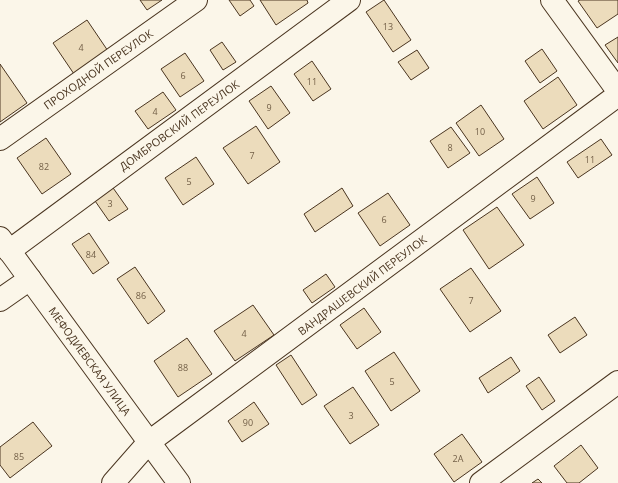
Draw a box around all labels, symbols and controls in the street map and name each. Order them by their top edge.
house number: 13 [383,20,393,33]
street label: ПРОХОДНОЙ ПЕРЕУЛОК [40,25,156,112]
house number: 4 [78,41,84,54]
house number: 6 [180,69,186,82]
house number: 11 [307,75,317,88]
street label: ДОМБРОВСКИЙ ПЕРЕУЛОК [116,76,242,174]
house number: 9 [266,101,272,114]
house number: 4 [152,105,158,118]
house number: 10 [475,125,485,138]
house number: 8 [447,141,453,154]
house number: 7 [249,149,255,162]
house number: 11 [585,153,595,166]
house number: 82 [39,160,49,173]
house number: 5 [186,175,192,188]
house number: 9 [530,192,536,205]
house number: 3 [107,197,113,210]
house number: 6 [381,213,387,226]
street label: ВАНДРАШЕВСКИЙ ПЕРЕУЛОК [295,231,430,338]
house number: 84 [86,248,96,261]
house number: 86 [136,289,146,302]
house number: 7 [468,294,474,307]
street label: МЕФОДИЕВСКАЯ УЛИЦА [45,304,135,418]
house number: 4 [241,327,247,340]
house number: 88 [178,361,188,374]
house number: 5 [389,375,395,388]
house number: 3 [348,409,354,422]
house number: 90 [243,416,253,429]
house number: 85 [14,450,24,463]
house number: 2А [453,452,464,465]

